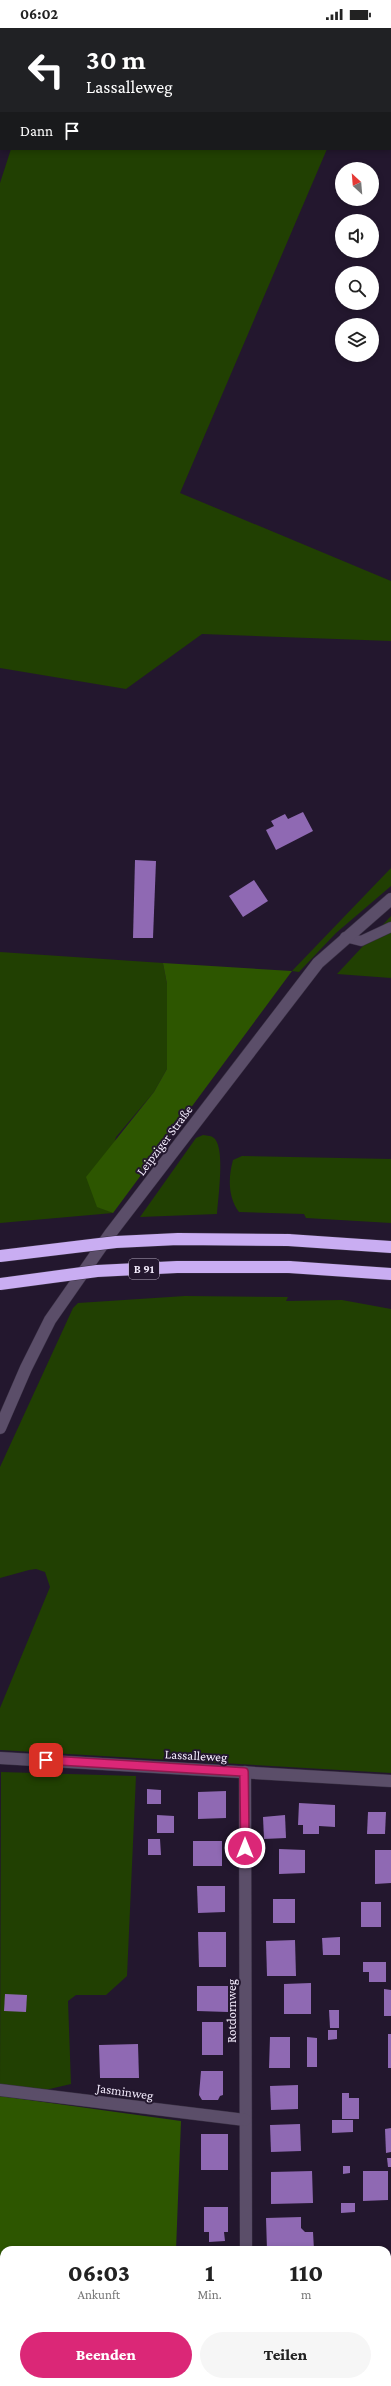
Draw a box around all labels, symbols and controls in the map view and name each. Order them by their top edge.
text: 06:02 [20,6,58,22]
icon: left [20,44,72,96]
text: 30 m [86,44,146,75]
text: Lassalleweg [86,77,173,97]
icon: arrive [61,120,83,142]
text: Dann [20,123,53,139]
north arrow [335,162,379,206]
map controls [335,162,379,362]
button: sound [335,214,379,258]
button: search [335,266,379,310]
button: layers [335,318,379,362]
street label: Leipziger Straße [133,1102,196,1178]
road number: B 91 [129,1259,159,1279]
pin [29,1743,63,1777]
street label: Lassalleweg [164,1746,228,1765]
icon: arrive [35,1749,57,1771]
position arrow [224,1827,266,1869]
street label: Rotdornweg [224,1978,239,2043]
street label: Jasminweg [95,2080,155,2103]
text: 06:03 [68,2259,130,2286]
text: 1 [205,2259,214,2286]
text: 110 [289,2259,323,2286]
text: Ankunft [78,2287,120,2302]
text: Min. [198,2287,222,2302]
text: m [301,2287,312,2302]
button: Beenden [20,2332,192,2378]
button: Teilen [200,2332,371,2378]

